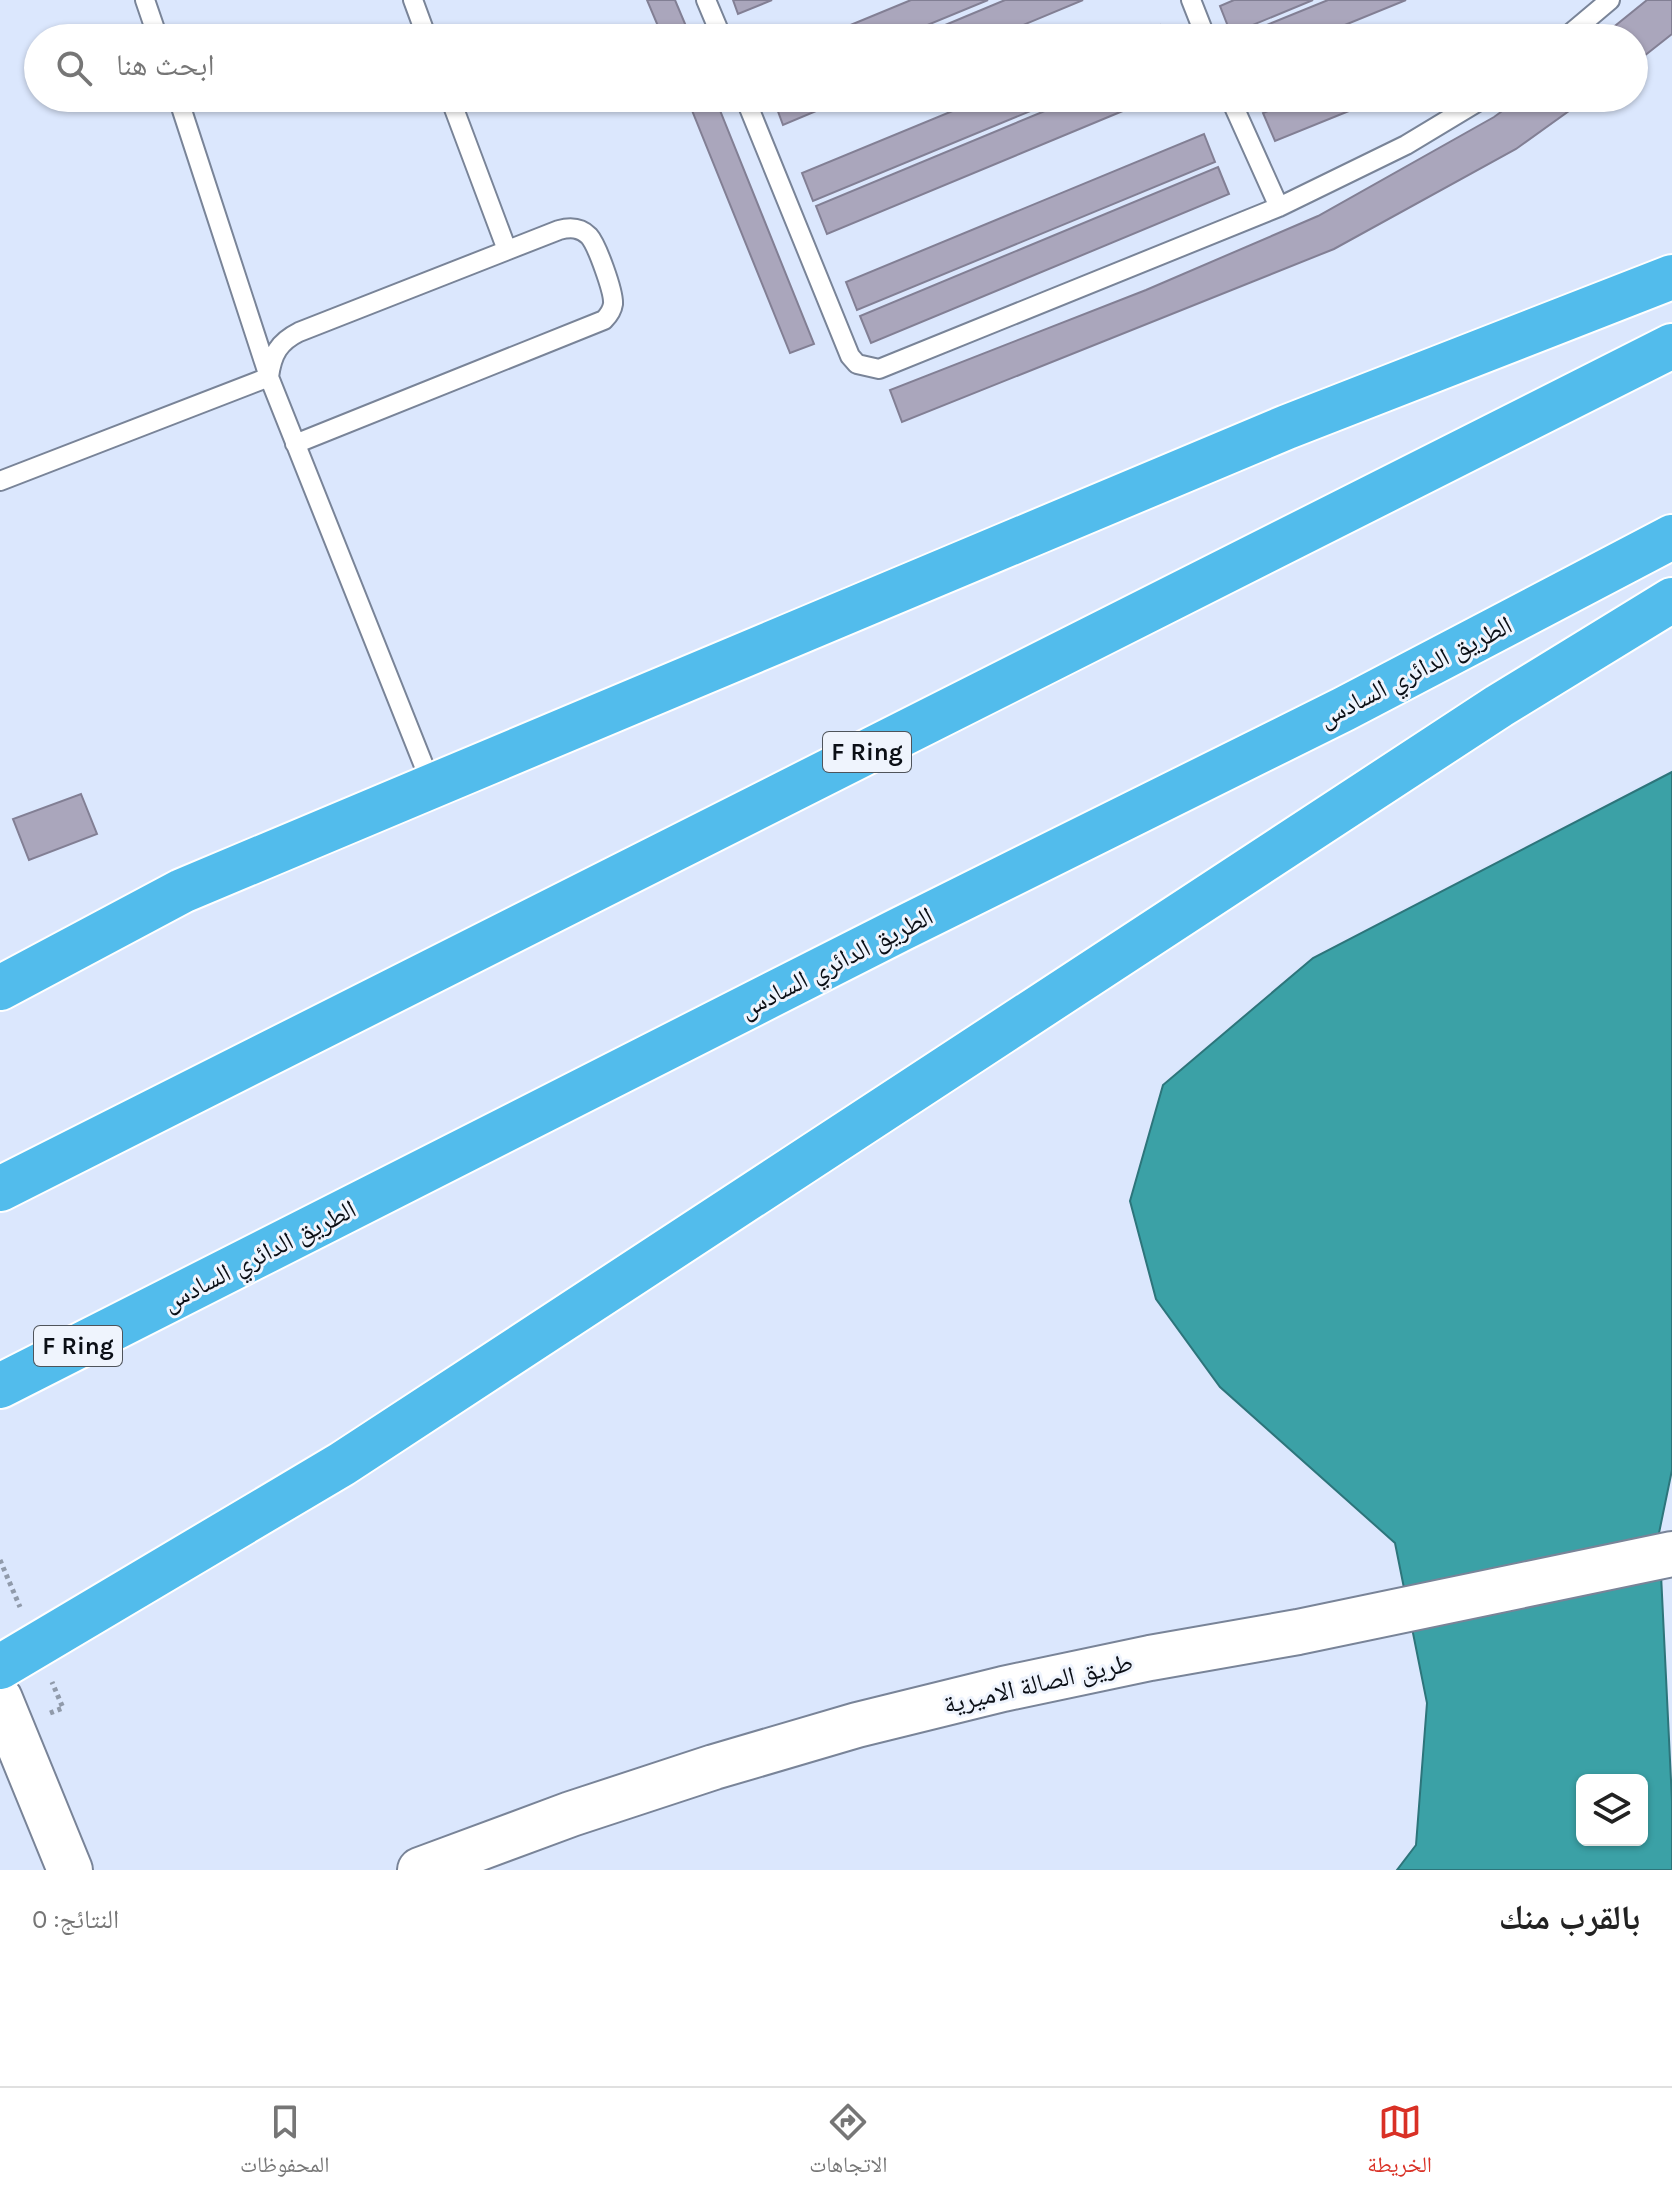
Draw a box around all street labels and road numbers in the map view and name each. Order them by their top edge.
street label: الطريق الدائري السادس [1313,609,1519,738]
road number: F Ring [823,732,911,772]
street label: الطريق الدائري السادس [734,900,940,1029]
street label: الطريق الدائري السادس [157,1193,363,1322]
road number: F Ring [34,1326,122,1366]
street label: طريق الصالة الاميرية [940,1647,1136,1720]

